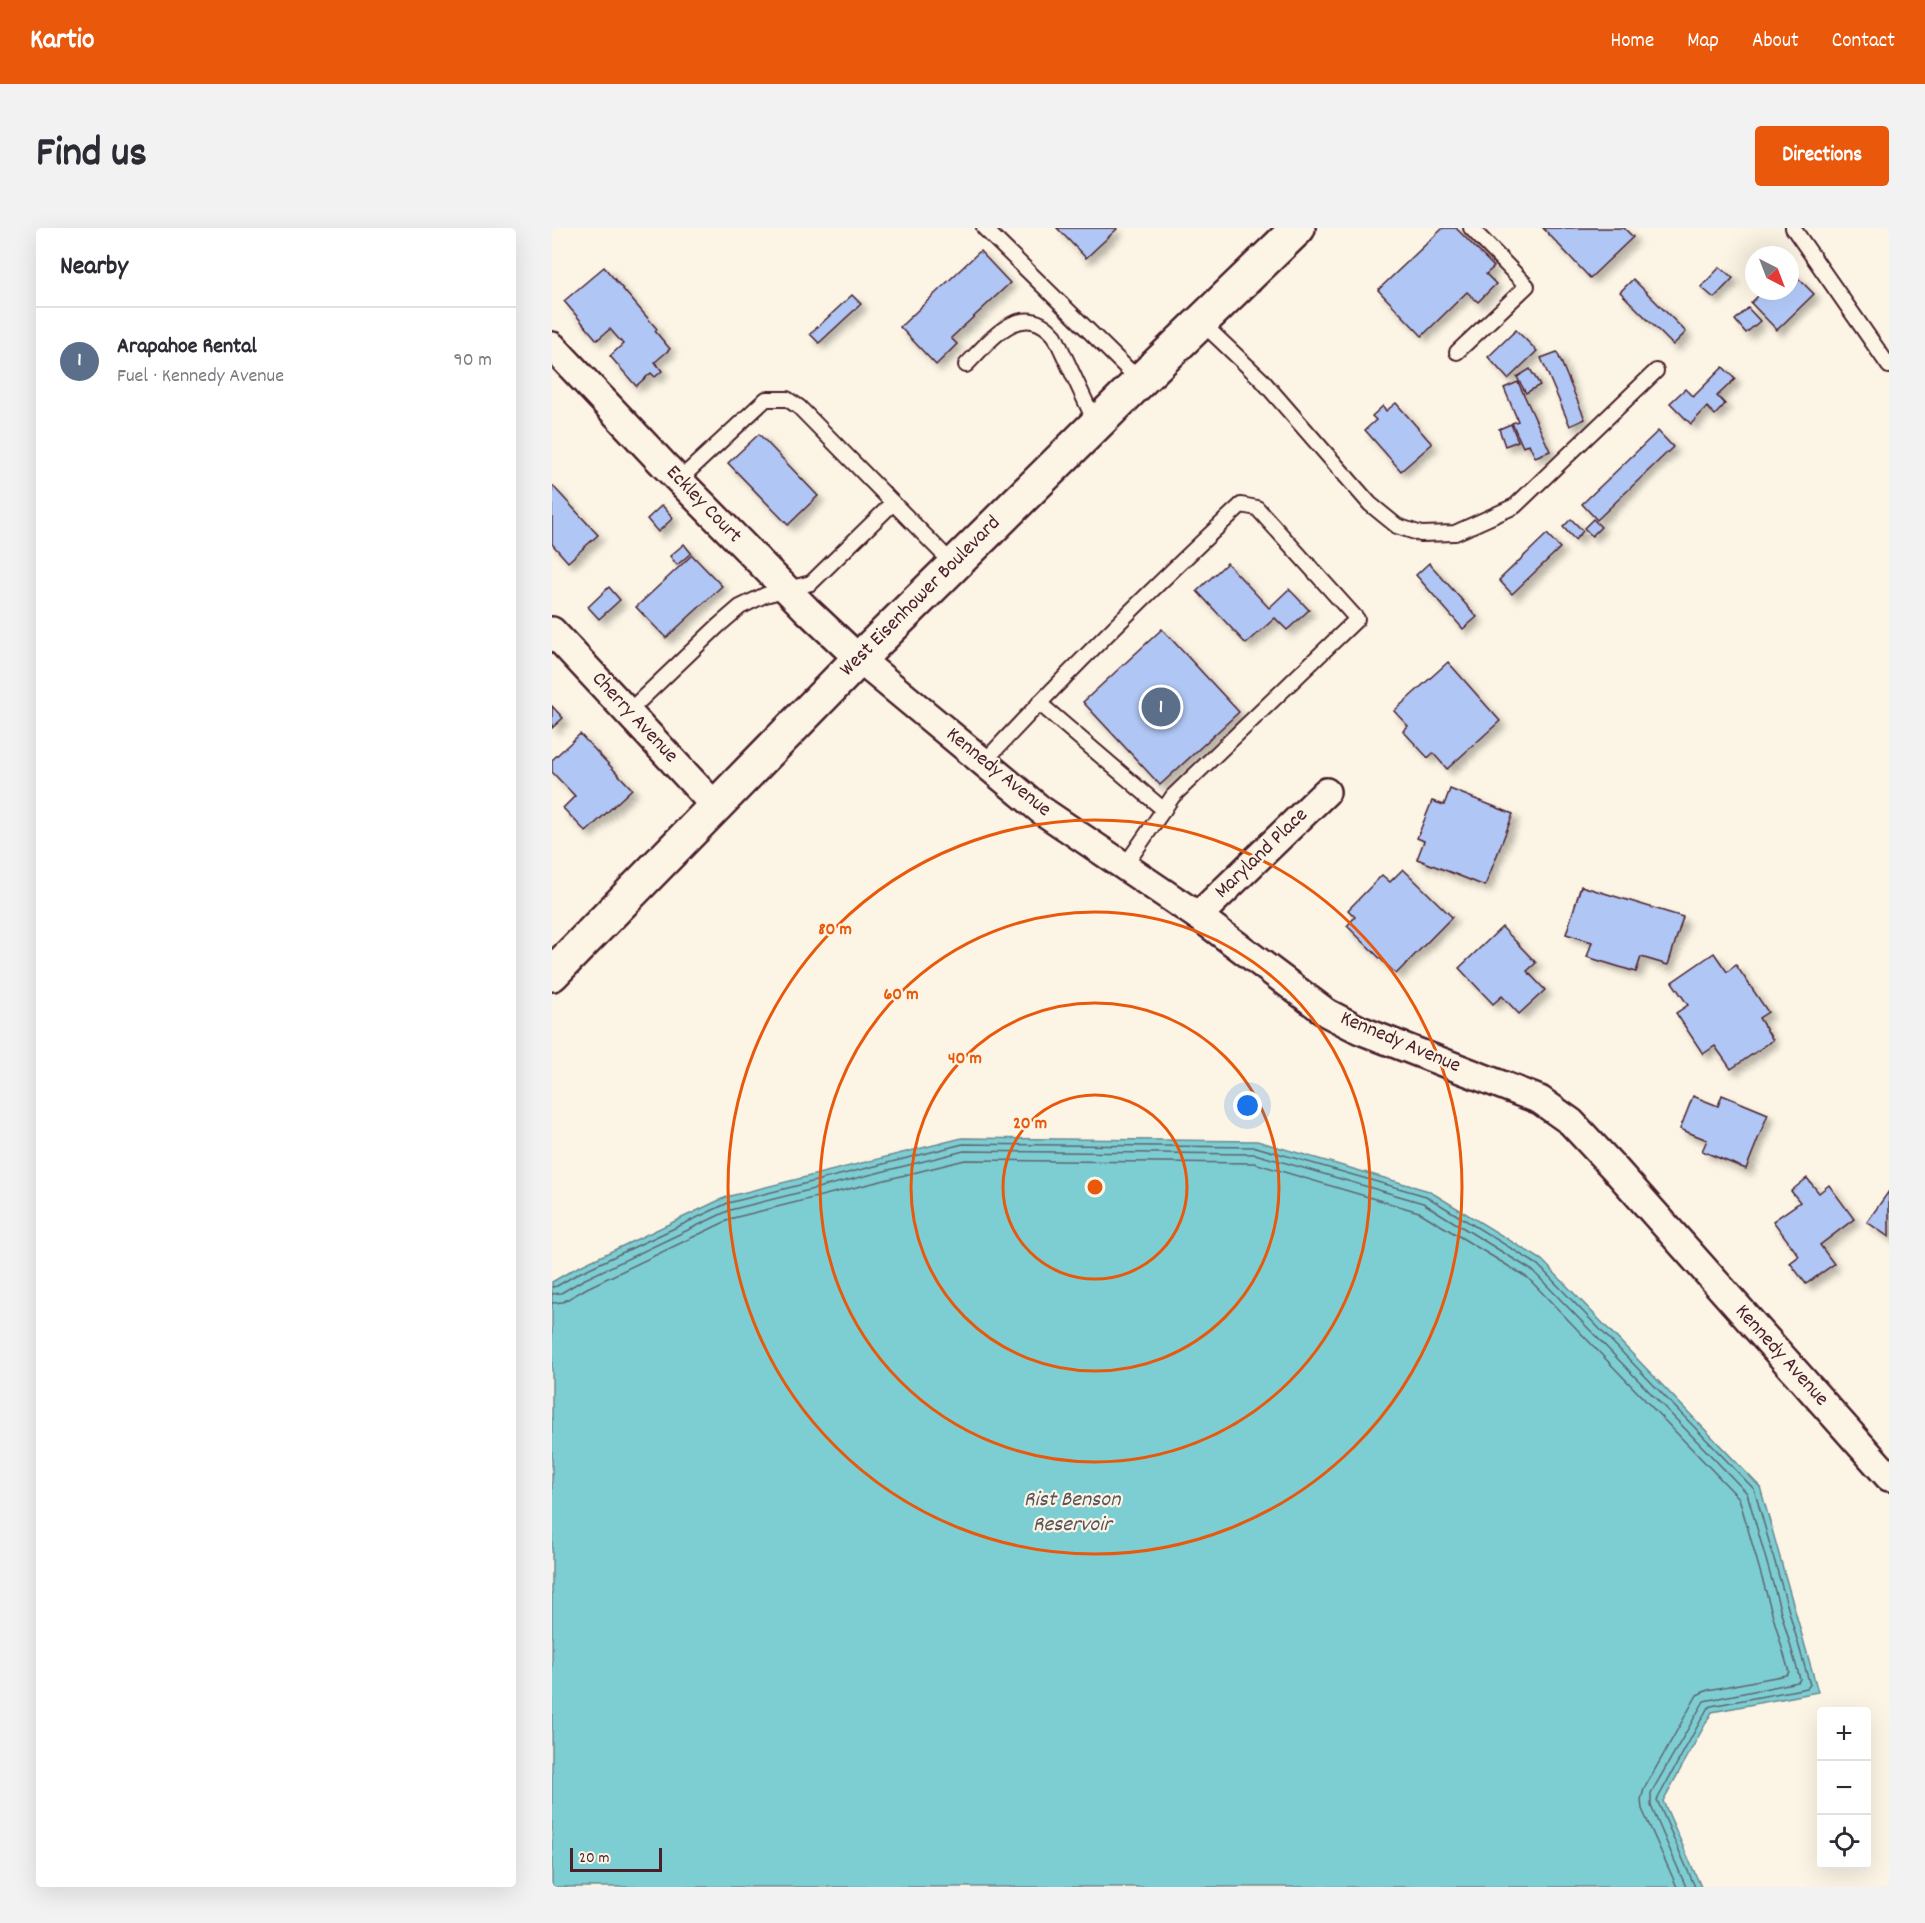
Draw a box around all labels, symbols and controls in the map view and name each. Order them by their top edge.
text: Kartio [30,22,94,62]
text: Home [1610,27,1654,57]
text: Map [1687,27,1719,57]
text: About [1752,27,1799,57]
text: Contact [1832,27,1895,57]
text: Find us [36,126,147,186]
button: Directions [1755,126,1889,186]
north arrow [1745,246,1799,300]
text: Nearby [60,249,128,286]
text: Arapahoe Rental [117,332,257,363]
text: 1 [77,347,82,375]
text: 90 m [454,347,492,375]
text: Fuel · Kennedy Avenue [117,363,284,391]
street label: Eckley Court [658,459,748,551]
street label: West Eisenhower Boulevard [834,510,1008,684]
street label: Cherry Avenue [584,666,684,770]
pin: 1 [1142,684,1180,730]
street label: Kennedy Avenue [939,721,1057,825]
street label: Maryland Place [1209,802,1315,906]
text: 80 m [818,918,852,943]
text: 60 m [883,983,919,1008]
street label: Kennedy Avenue [1335,1004,1465,1082]
text: 40 m [948,1047,982,1072]
your location [1233,1091,1262,1120]
text: 20 m [1013,1112,1047,1137]
centre of rings [1085,1177,1105,1197]
street label: Kennedy Avenue [1727,1298,1835,1414]
water label: Rist Benson Reservoir [1024,1485,1121,1541]
map controls [1817,1707,1871,1869]
button: + [1817,1707,1871,1761]
button: − [1817,1761,1871,1815]
button: locate [1817,1815,1871,1869]
scale bar [570,1845,662,1872]
text: 20 m [579,1847,609,1870]

